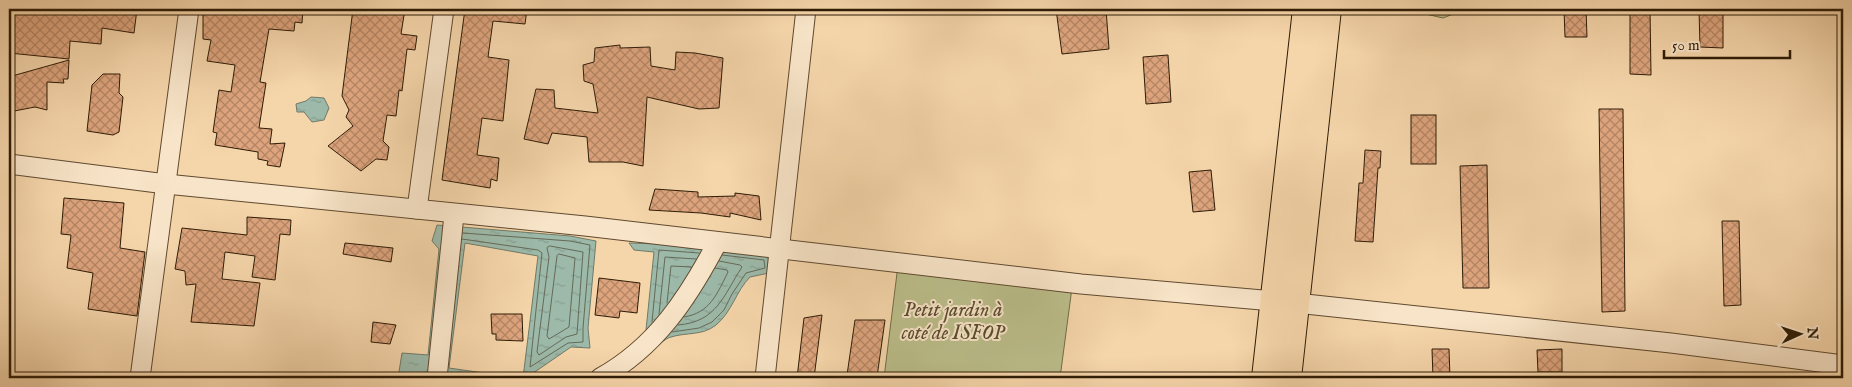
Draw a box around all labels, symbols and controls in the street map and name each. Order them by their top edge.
scale bar [1664,28,1791,60]
text: 50 m [1672,36,1700,55]
park label: Petit jardin à coté de ISFOP [901,298,1006,346]
north arrow [1774,310,1824,360]
text: N [1803,326,1821,340]

